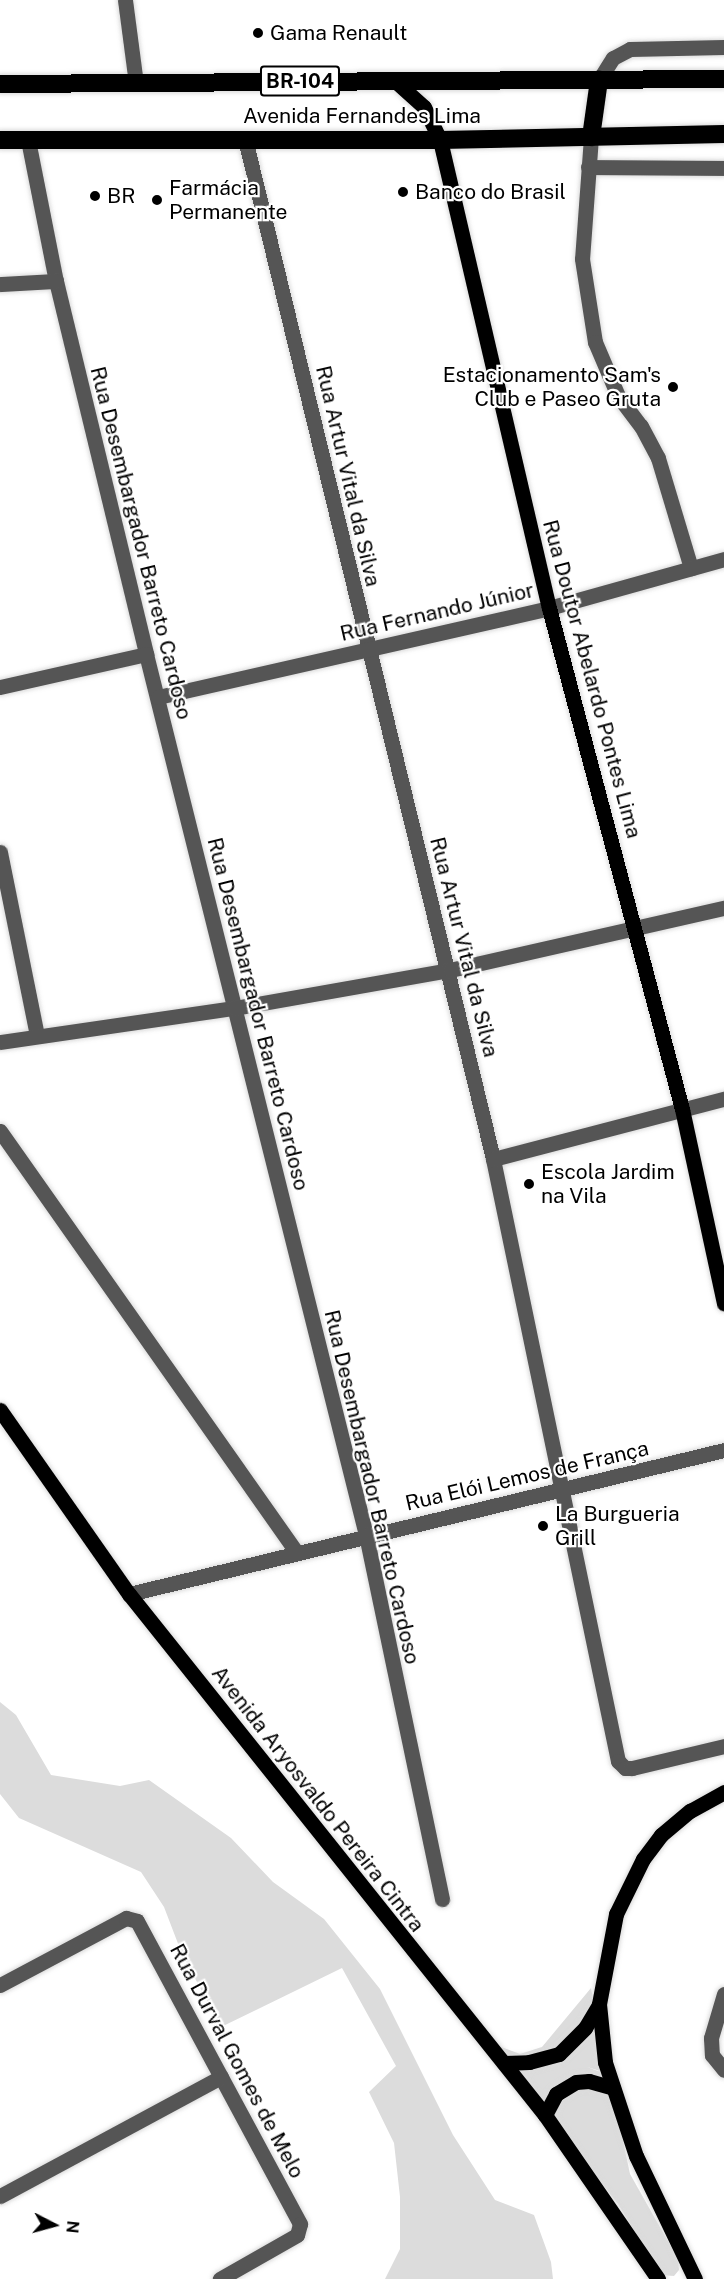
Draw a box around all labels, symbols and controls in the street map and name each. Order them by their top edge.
place label: Gama Renault [270,20,407,46]
marker: Gama Renault [251,26,265,40]
road number: BR-104 [260,64,340,98]
street label: Avenida Fernandes Lima [243,103,481,129]
place label: Farmácia Permanente [169,175,287,225]
place label: Banco do Brasil [415,179,566,205]
place label: BR [107,183,135,209]
marker: Banco do Brasil [396,185,410,199]
marker: BR [88,189,102,203]
marker: Farmácia Permanente [150,193,164,207]
place label: Estacionamento Sam's Club e Paseo Gruta [443,362,661,412]
street label: Rua Artur Vital da Silva [310,363,386,589]
street label: Rua Desembargador Barreto Cardoso [85,364,197,722]
marker: Estacionamento Sam's Club e Paseo Gruta [666,380,680,394]
street label: Rua Doutor Abelardo Pontes Lima [537,517,647,841]
street label: Rua Fernando Júnior [338,577,536,647]
street label: Rua Artur Vital da Silva [424,834,504,1060]
street label: Rua Desembargador Barreto Cardoso [202,835,314,1193]
place label: Escola Jardim na Vila [541,1159,675,1209]
marker: Escola Jardim na Vila [522,1177,536,1191]
street label: Rua Desembargador Barreto Cardoso [319,1307,425,1667]
street label: Rua Elói Lemos de França [403,1436,651,1516]
place label: La Burgueria Grill [555,1501,680,1551]
marker: La Burgueria Grill [536,1519,550,1533]
street label: Avenida Aryosvaldo Pereira Cintra [206,1661,430,1937]
street label: Rua Durval Gomes de Melo [164,1939,310,2183]
north arrow [24,2195,84,2255]
text: N [62,2220,83,2234]

